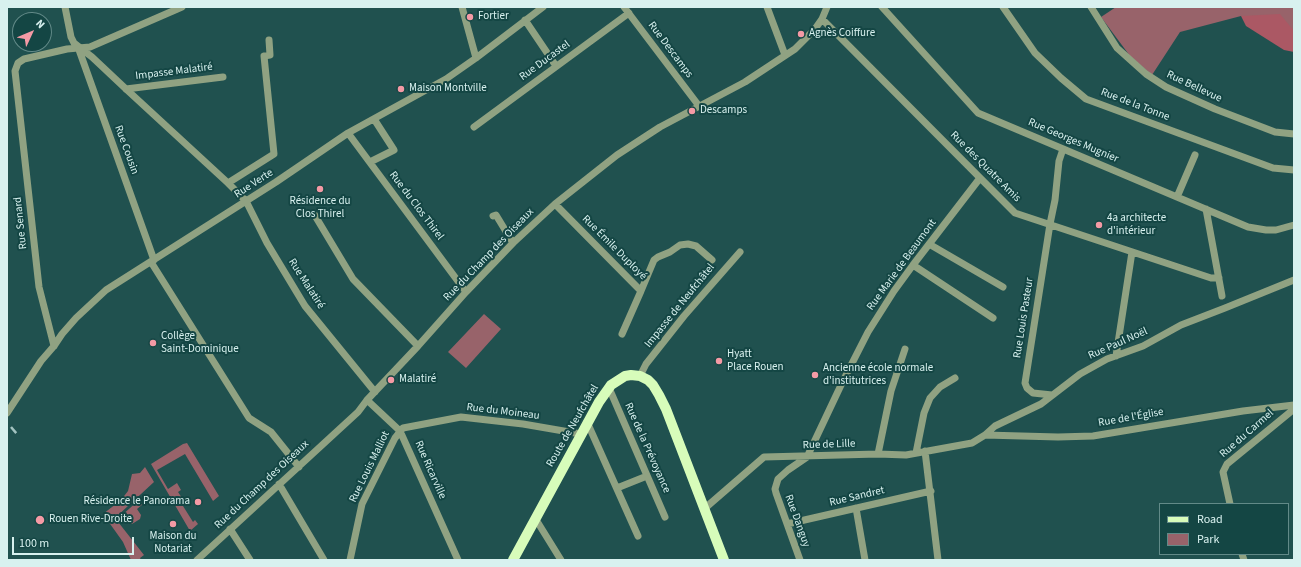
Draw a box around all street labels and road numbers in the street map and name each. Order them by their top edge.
street label: Rue Descamps [645,19,695,81]
street label: Rue Ducastel [517,38,573,84]
street label: Impasse Malatiré [135,61,213,83]
street label: Rue Bellevue [1164,68,1224,106]
street label: Rue de la Tonne [1099,86,1171,124]
street label: Rue Georges Mugnier [1026,116,1120,166]
street label: Rue Cousin [111,124,141,176]
street label: Rue des Quatre Amis [947,129,1023,205]
street label: Rue Verte [232,167,276,201]
street label: Rue du Clos Thirel [386,169,446,243]
street label: Rue Senard [12,196,30,250]
street label: Rue du Champ des Oiseaux [441,206,537,304]
street label: Rue Émile Duployé [579,213,649,283]
street label: Rue Marie de Beaumont [864,217,940,313]
street label: Rue Malatiré [285,256,327,312]
street label: Impasse de Neufchâtel [642,261,718,351]
street label: Rue Louis Pasteur [1011,277,1037,359]
street label: Rue Paul Noël [1086,325,1150,363]
street label: Route de Neufchâtel [544,382,602,470]
street label: Rue du Moineau [466,401,540,423]
street label: Rue de la Prévoyance [621,401,673,495]
street label: Rue de l'Église [1097,406,1165,430]
street label: Rue du Carmel [1217,407,1277,461]
street label: Rue Louis Malliot [347,429,393,505]
street label: Rue de Lille [802,437,856,453]
street label: Rue du Champ des Oiseaux [212,438,312,532]
street label: Rue Ricarville [411,439,449,501]
street label: Rue Sandret [828,484,886,510]
street label: Rue Danguy [781,493,813,549]

